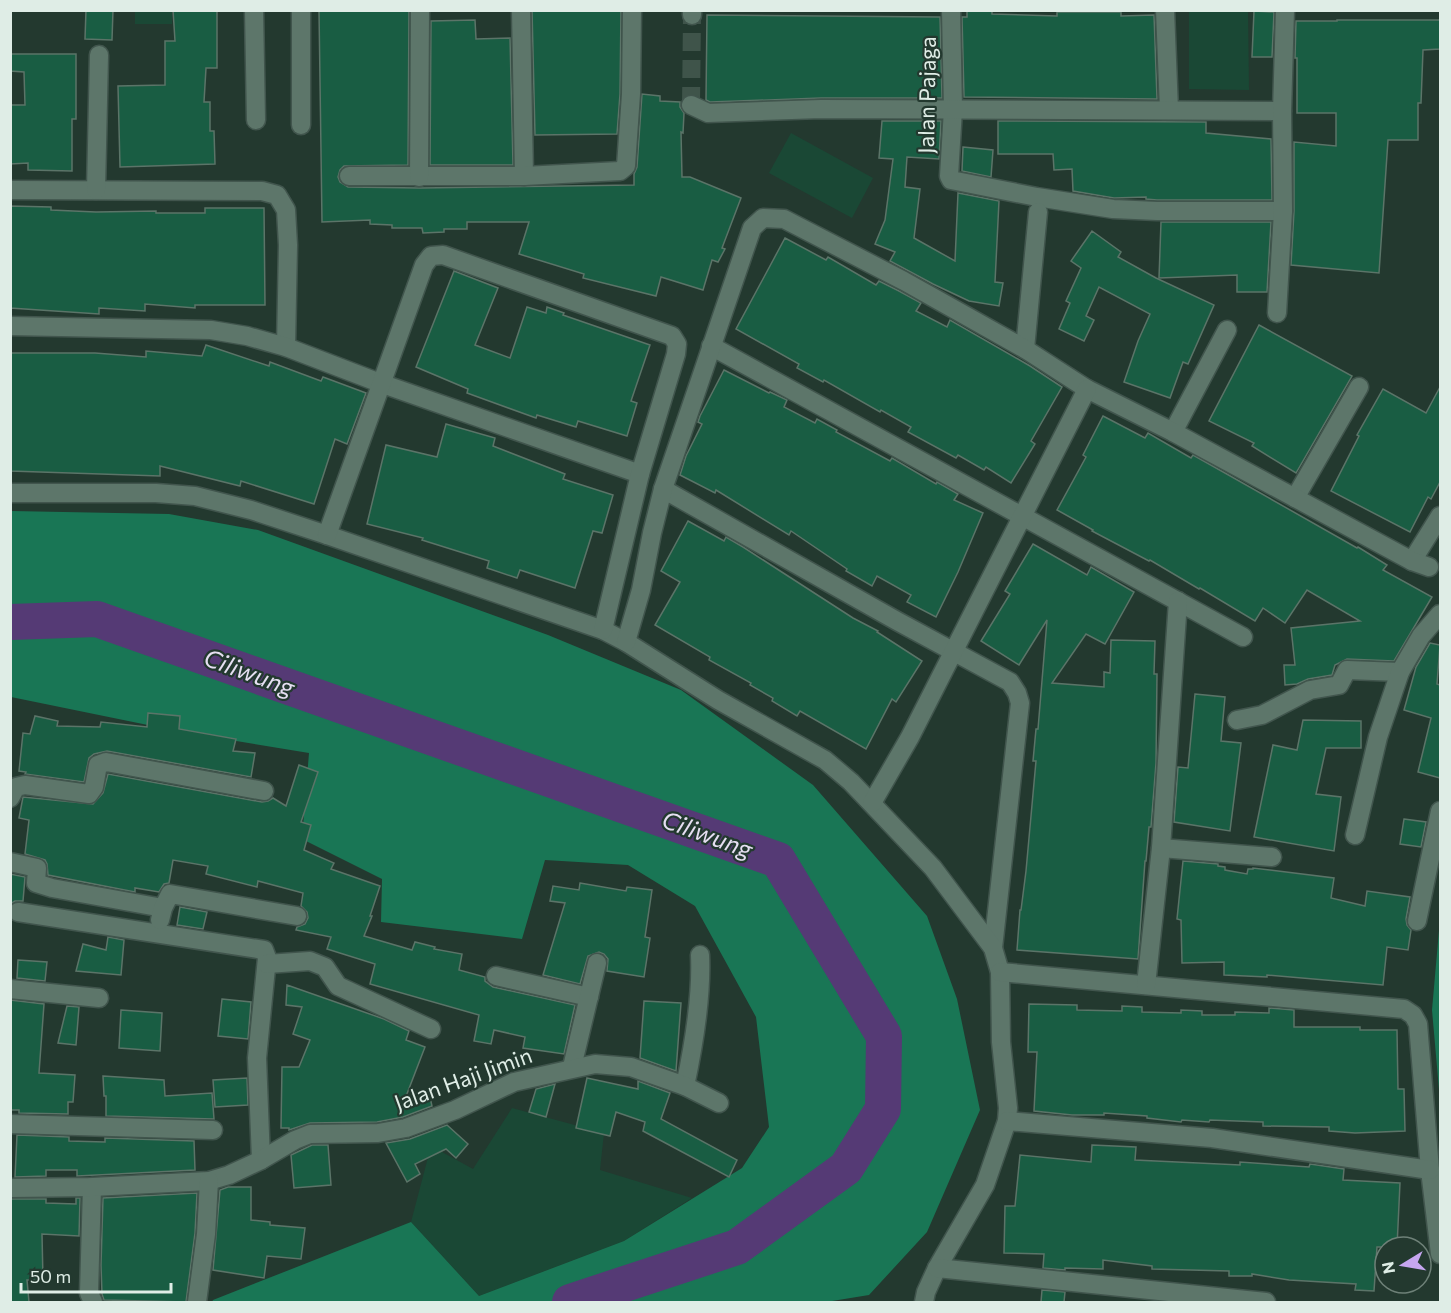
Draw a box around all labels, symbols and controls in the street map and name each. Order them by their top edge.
street label: Jalan Pajaga [912,36,941,154]
water label: Ciliwung [200,642,300,702]
water label: Ciliwung [658,804,758,864]
street label: Jalan Haji Jimin [390,1041,535,1116]
north arrow [1373,1235,1433,1295]
scale bar [21,1256,171,1294]
text: N [1377,1260,1398,1276]
text: 50 m [30,1265,71,1287]

